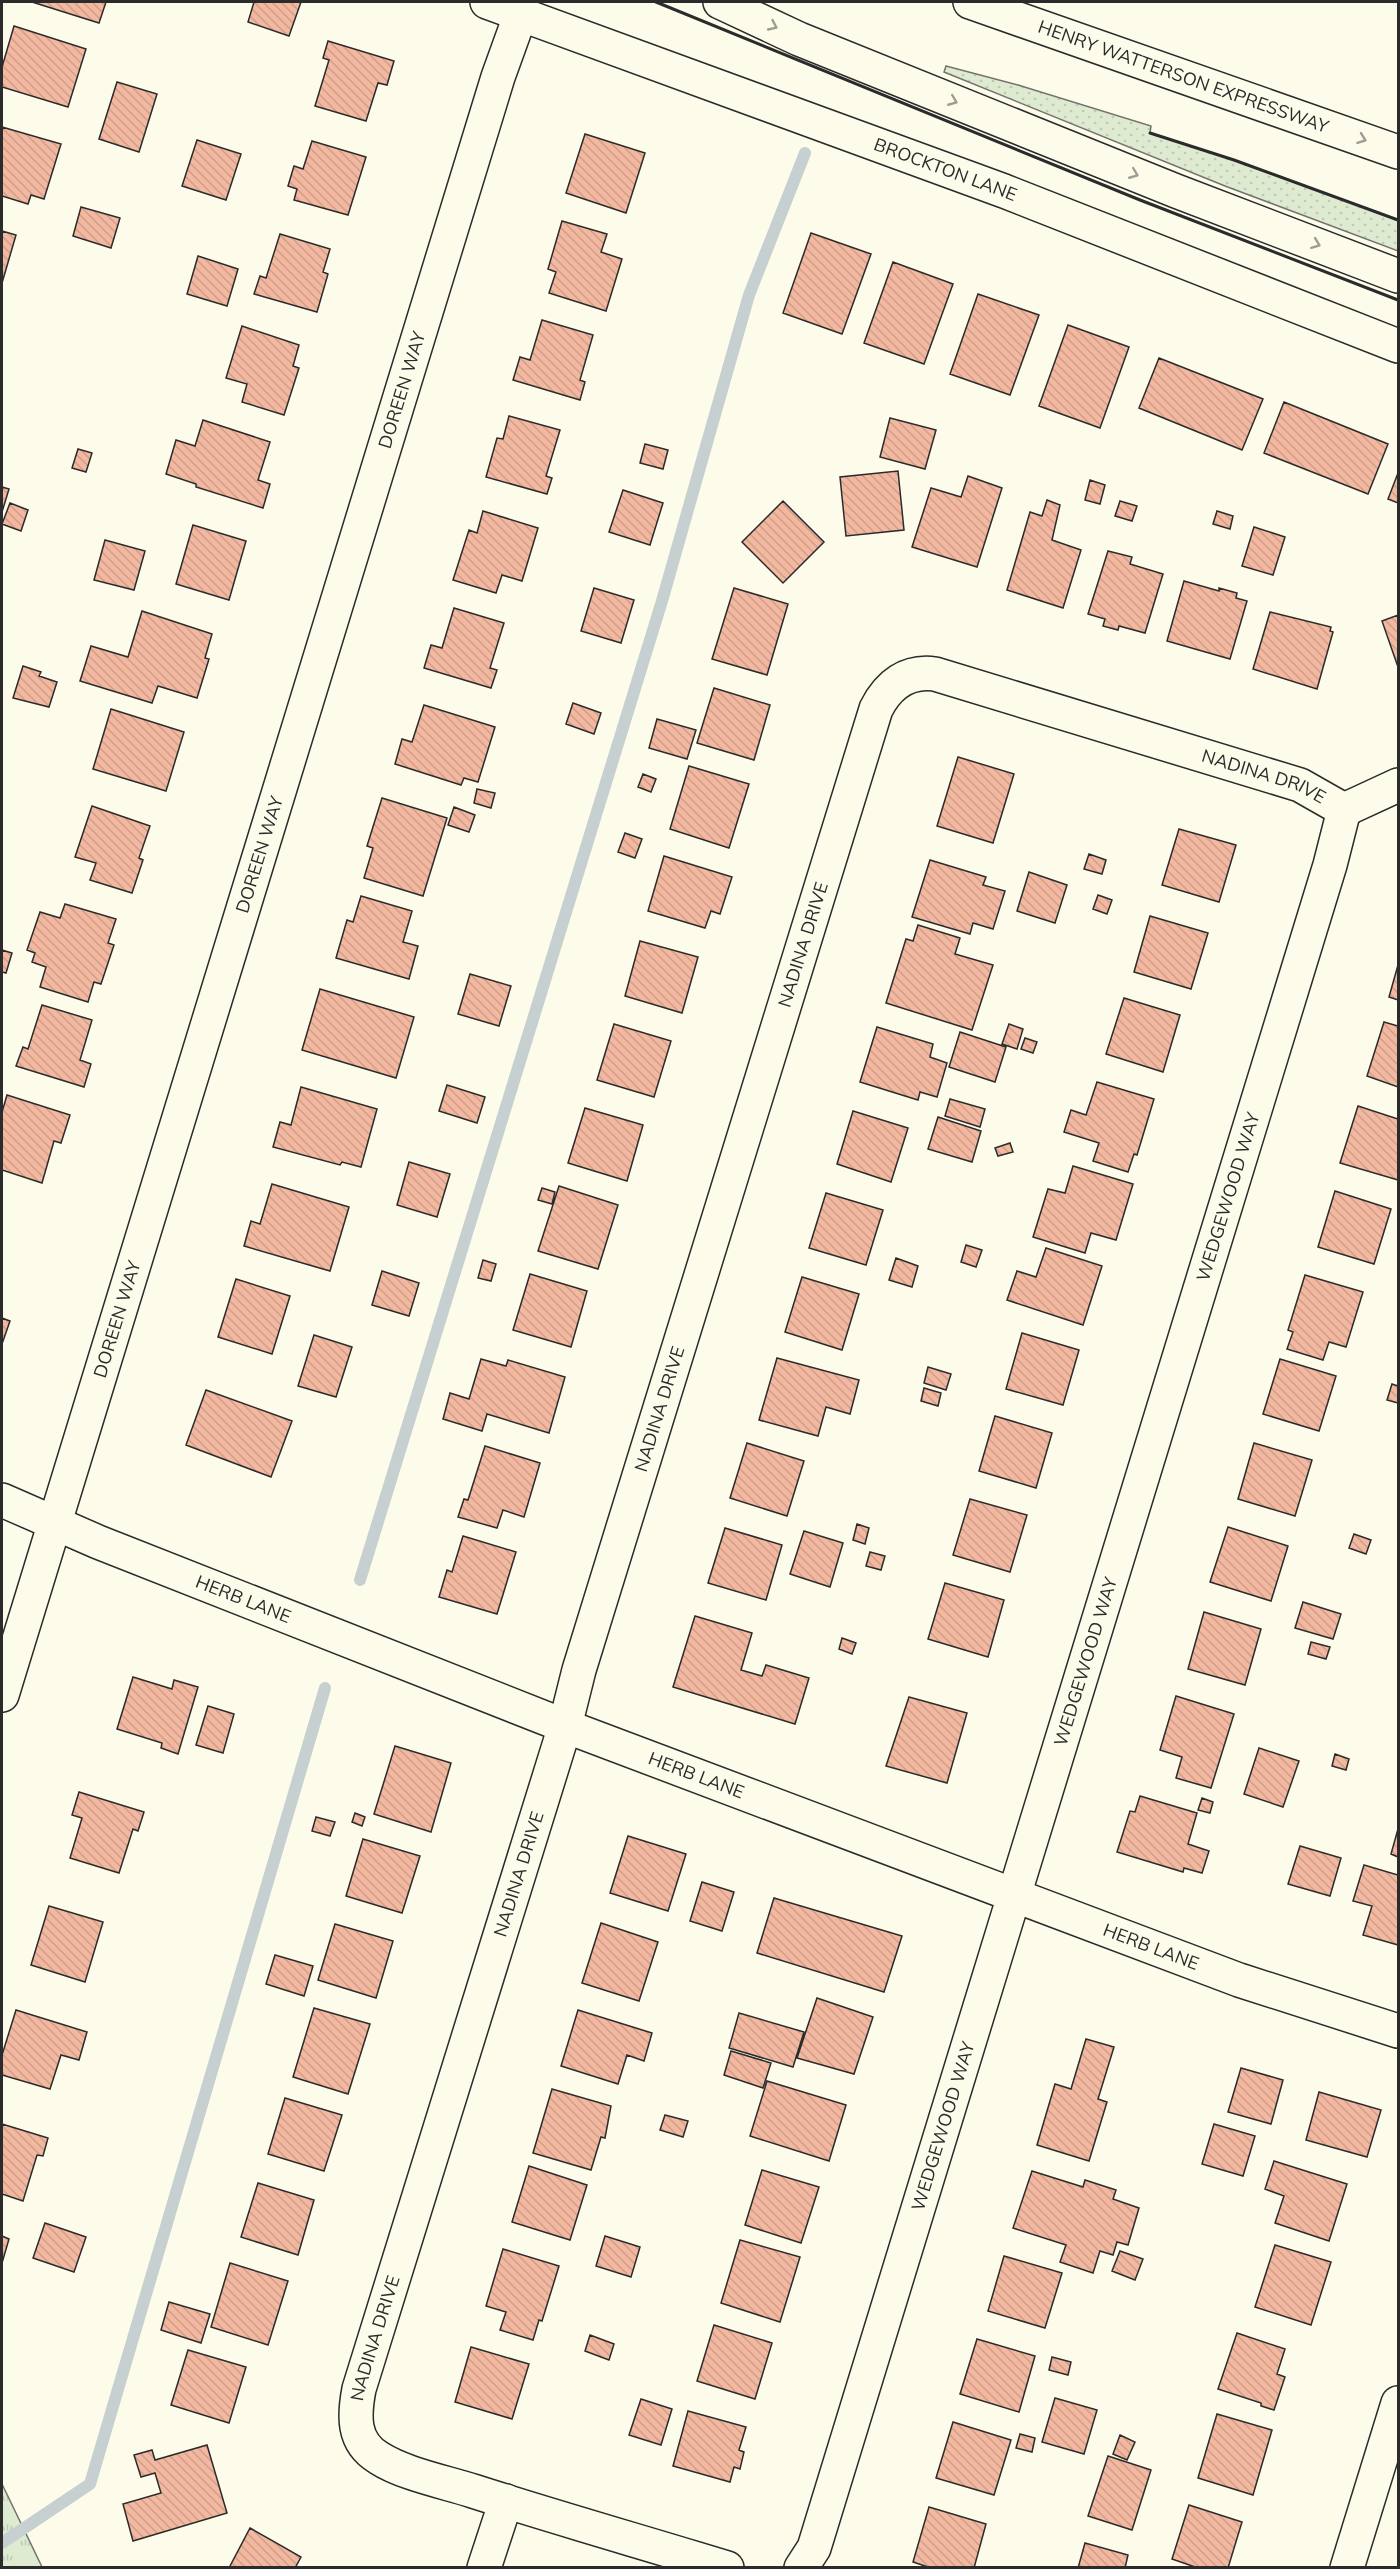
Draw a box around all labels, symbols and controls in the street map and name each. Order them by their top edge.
street label: HENRY WATTERSON EXPRESSWAY [1035,15,1333,138]
one-way arrow [767,19,778,31]
one-way arrow [947,94,958,106]
street label: BROCKTON LANE [871,132,1020,206]
one-way arrow [1356,132,1367,144]
one-way arrow [1128,167,1139,179]
one-way arrow [1310,237,1321,249]
street label: DOREEN WAY [373,327,431,451]
street label: NADINA DRIVE [1199,744,1330,808]
street label: DOREEN WAY [230,792,288,916]
street label: NADINA DRIVE [773,879,833,1010]
street label: WEDGEWOOD WAY [1191,1109,1265,1284]
street label: DOREEN WAY [88,1257,146,1380]
street label: NADINA DRIVE [629,1343,689,1474]
street label: HERB LANE [193,1570,295,1628]
street label: WEDGEWOOD WAY [1049,1573,1122,1749]
street label: HERB LANE [645,1747,748,1803]
street label: NADINA DRIVE [488,1809,549,1939]
street label: HERB LANE [1100,1918,1202,1975]
street label: WEDGEWOOD WAY [906,2038,980,2213]
street label: NADINA DRIVE [345,2273,405,2403]

